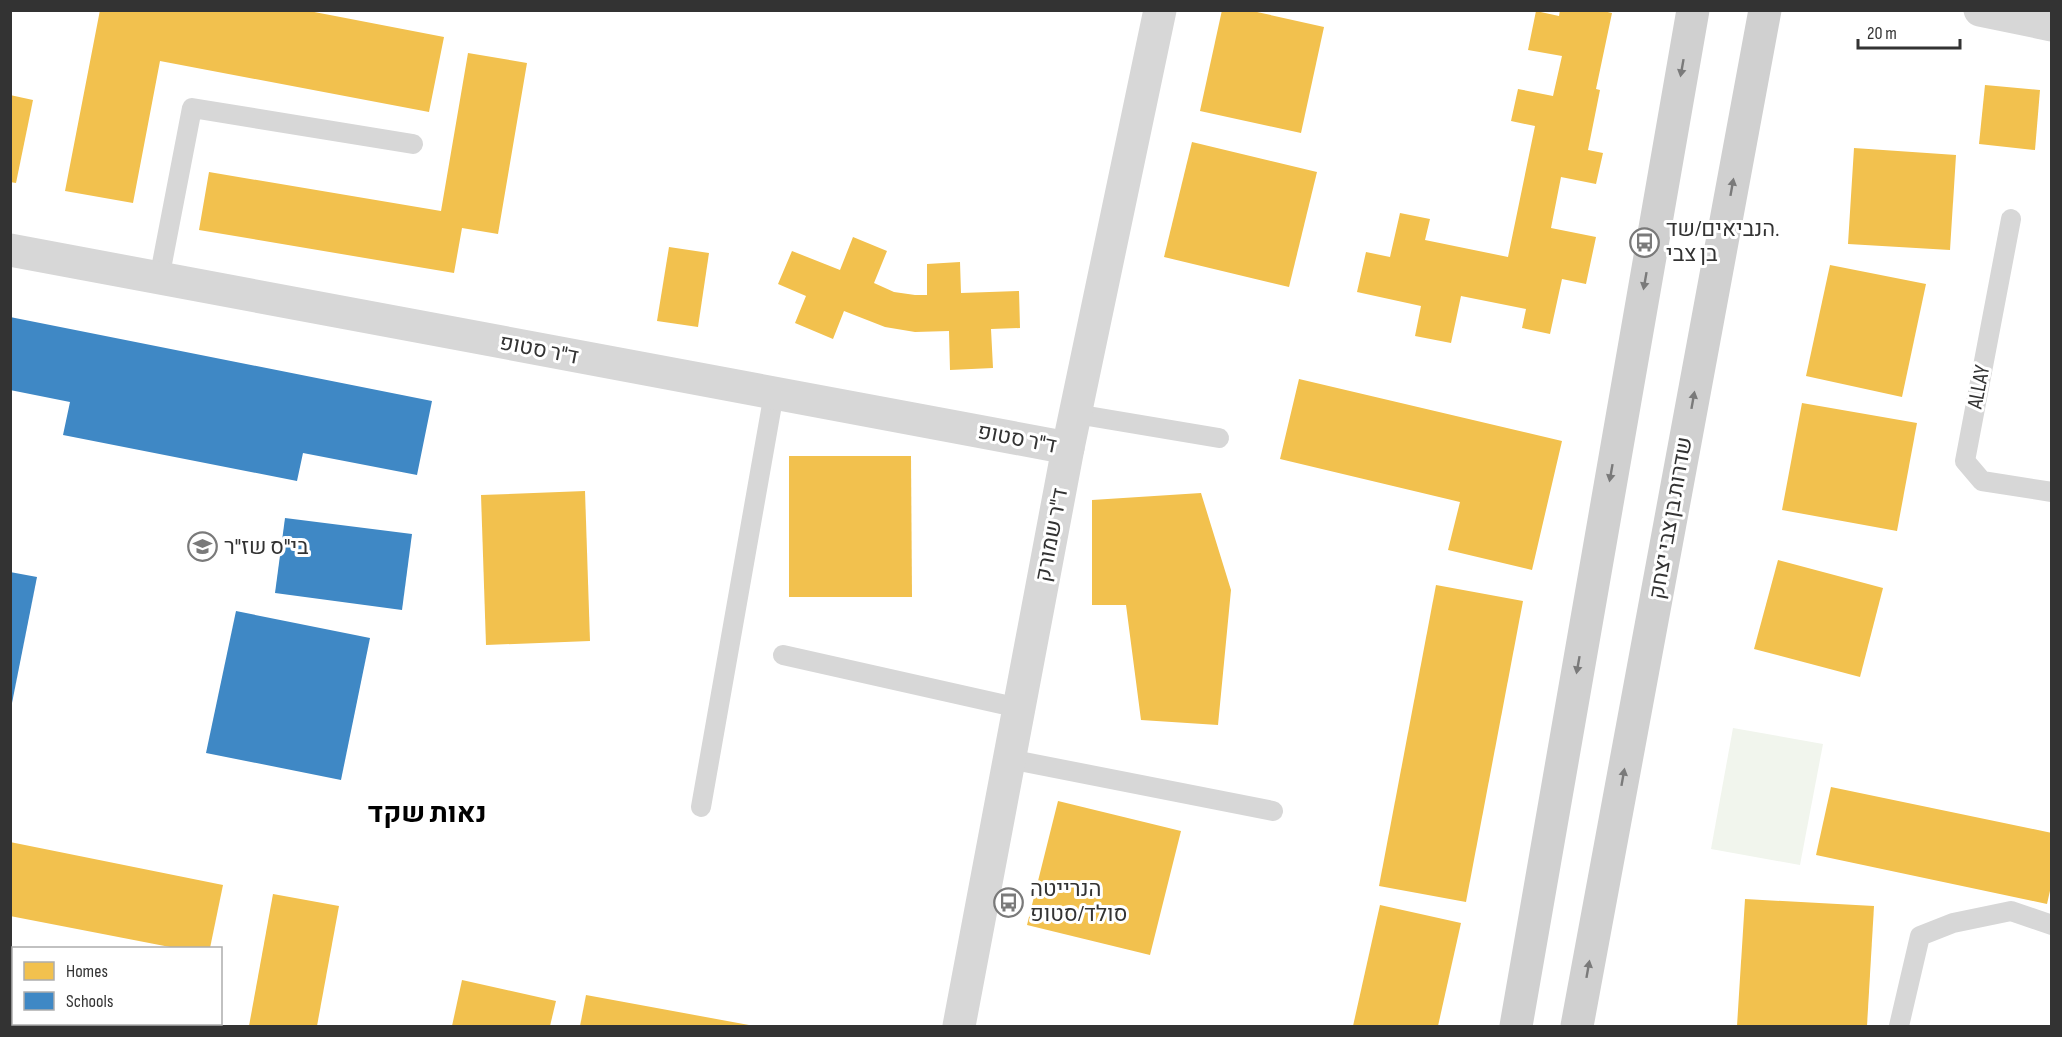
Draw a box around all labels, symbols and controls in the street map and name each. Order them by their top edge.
scale bar [1858,12,1960,50]
text: 20 m [1867,23,1897,44]
one-way arrow [1678,59,1687,78]
one-way arrow [1728,178,1737,197]
place label: הנביאים/שד. בן צבי [1666,216,1779,268]
bus stop icon: הנביאים/שד. בן צבי [1629,226,1661,258]
one-way arrow [1640,271,1649,290]
street label: ד"ר סטופ [497,329,581,371]
street label: ALLAY [1961,363,1996,412]
one-way arrow [1689,390,1698,409]
street label: ד"ר סטופ [975,418,1059,460]
street label: שדרות בן צבי יצחק [1643,435,1699,601]
one-way arrow [1607,464,1616,483]
street label: ד"ר שמורק [1030,486,1074,584]
school or university icon: בי"ס שז"ר [187,531,219,563]
place label: בי"ס שז"ר [224,534,309,561]
one-way arrow [1573,656,1582,675]
one-way arrow [1619,768,1628,787]
district label: נאות שקד [367,797,487,830]
place label: הנרייטה סולד/סטופ [1030,876,1128,928]
bus stop icon: הנרייטה סולד/סטופ [993,886,1025,918]
legend [12,947,222,1025]
one-way arrow [1583,959,1592,978]
text: Homes [66,961,108,982]
text: Schools [66,991,113,1012]

